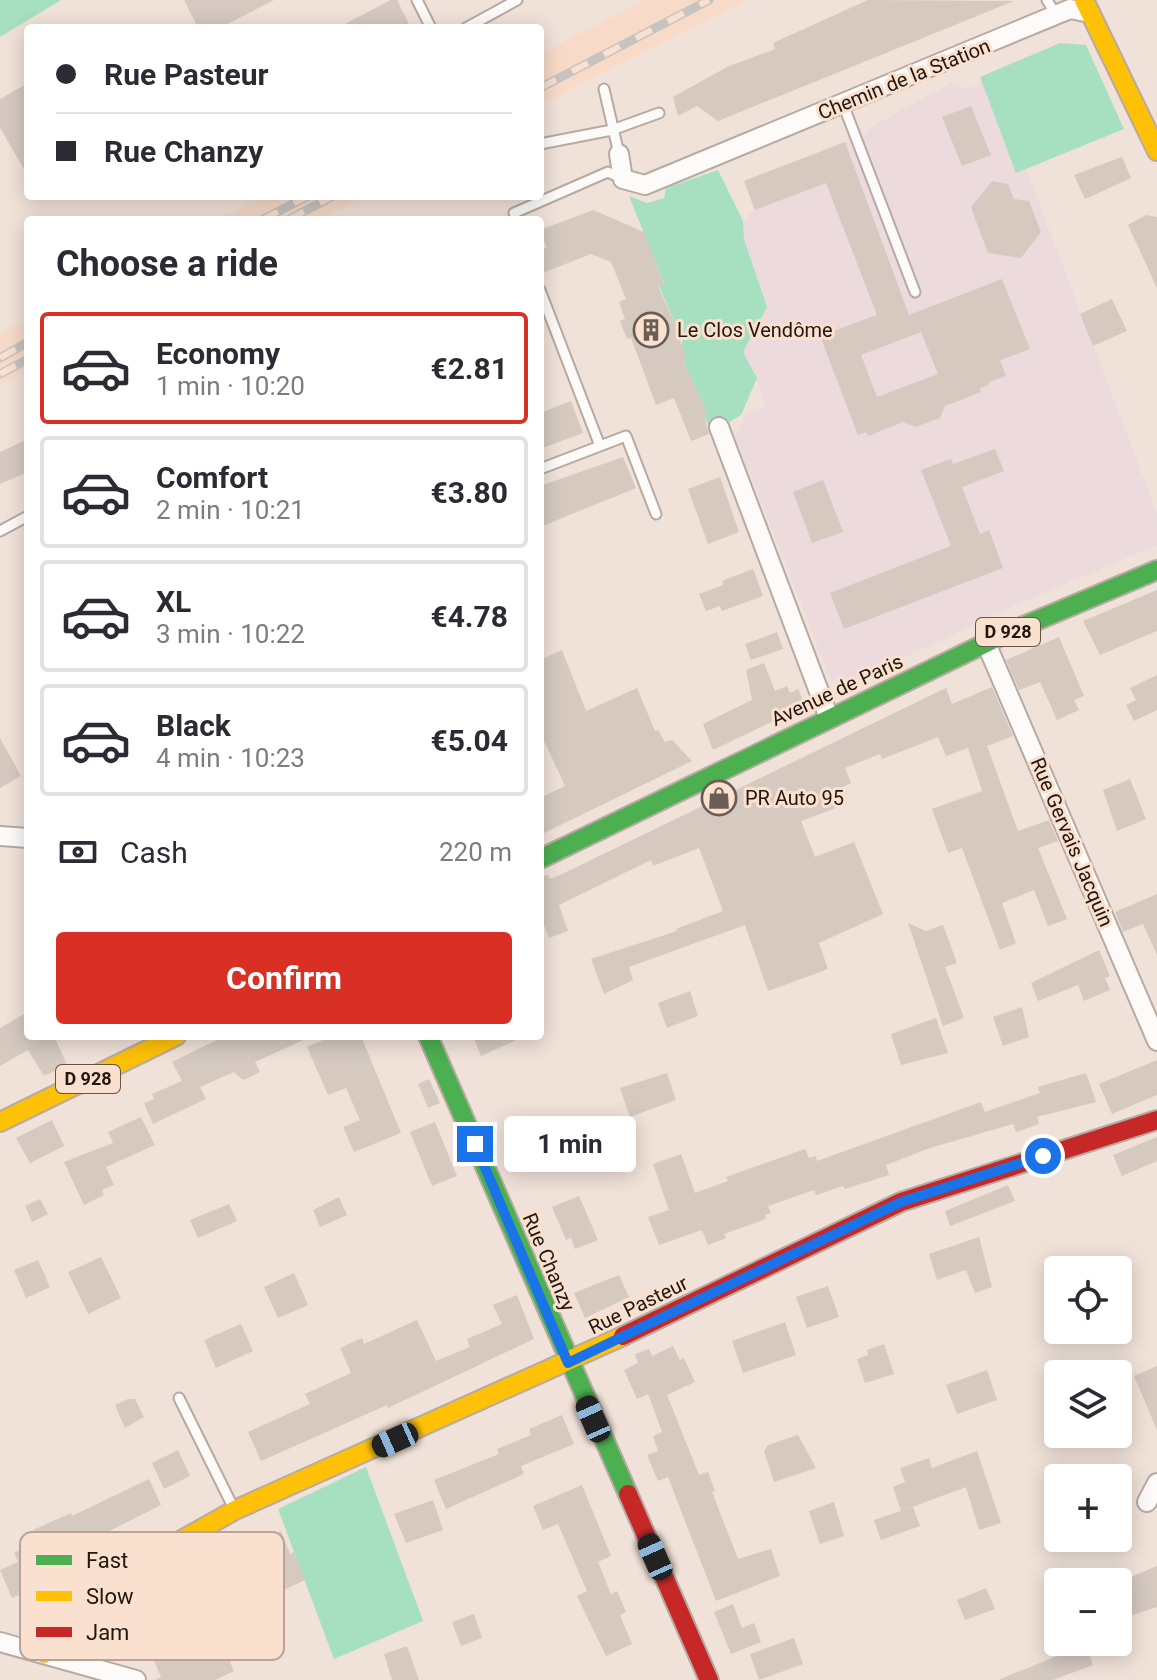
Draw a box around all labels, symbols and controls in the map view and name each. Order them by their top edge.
street label: Chemin de la Station [814,33,994,125]
text: Rue Pasteur [104,57,268,92]
text: Rue Chanzy [104,134,263,169]
text: Choose a ride [56,243,278,285]
building icon: Le Clos Vendôme [632,311,670,349]
place label: Le Clos Vendôme [677,318,833,342]
icon: car [60,332,132,404]
text: Economy [156,336,280,371]
text: €2.81 [430,351,508,386]
text: 1 min · 10:20 [156,371,305,401]
icon: car [60,456,132,528]
text: Comfort [156,460,268,495]
text: €3.80 [430,475,508,510]
text: 2 min · 10:21 [156,495,305,525]
icon: car [60,580,132,652]
text: XL [156,584,191,619]
text: €4.78 [430,599,508,634]
road number: D 928 [976,618,1040,646]
text: 3 min · 10:22 [156,619,305,649]
street label: Avenue de Paris [767,649,907,731]
icon: car [60,704,132,776]
text: Black [156,708,231,743]
text: €5.04 [430,723,508,758]
text: 4 min · 10:23 [156,743,305,773]
street label: Rue Gervais Jacquin [1026,754,1118,930]
shop icon: PR Auto 95 [700,779,738,817]
place label: PR Auto 95 [745,786,844,810]
icon: cash [56,830,100,874]
text: Cash [120,835,188,870]
text: 220 m [439,837,512,867]
button: Confirm [56,932,512,1024]
road number: D 928 [56,1065,120,1093]
callout: 1 min [503,1116,635,1172]
route end [457,1126,493,1162]
text: 1 min [537,1129,603,1159]
route start [1025,1138,1061,1174]
street label: Rue Chanzy [518,1209,581,1315]
map controls [1044,1256,1132,1656]
button: locate [1044,1256,1132,1344]
street label: Rue Pasteur [584,1271,692,1339]
button: layers [1044,1360,1132,1448]
car [572,1392,614,1446]
car [368,1419,422,1461]
button: + [1044,1464,1132,1552]
car [634,1530,676,1584]
legend [20,1532,284,1660]
text: Fast [86,1548,128,1573]
button: − [1044,1568,1132,1656]
text: Slow [86,1584,134,1609]
text: Jam [86,1620,129,1645]

